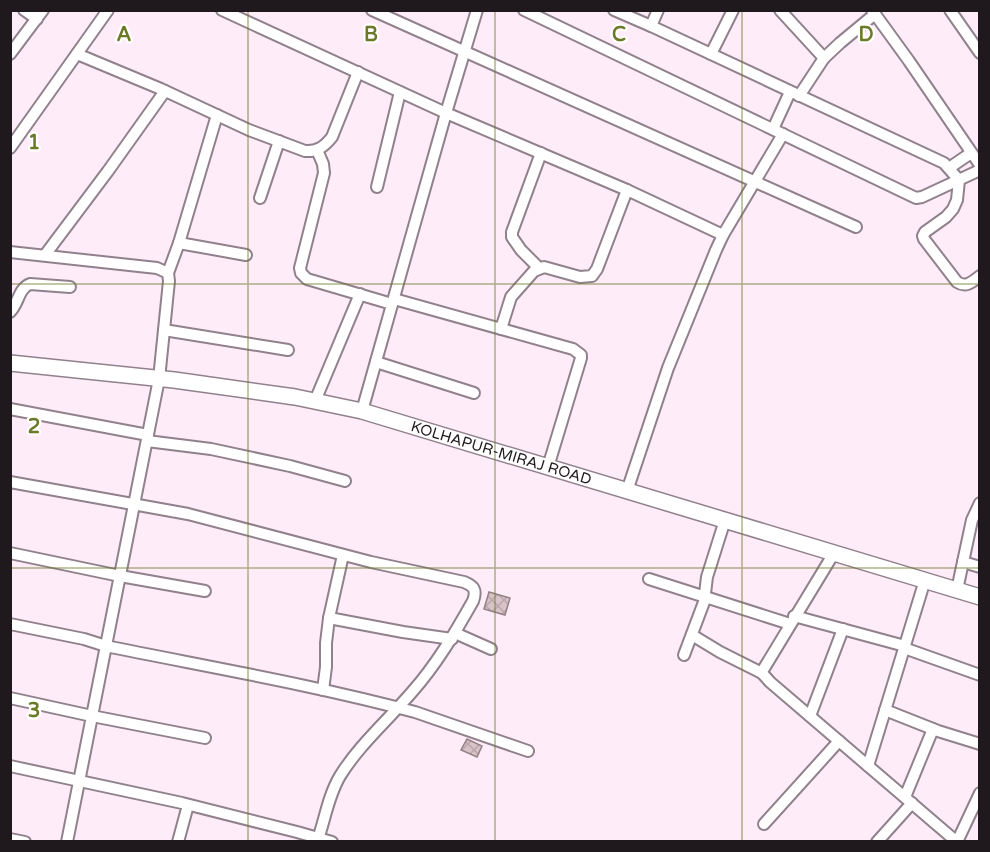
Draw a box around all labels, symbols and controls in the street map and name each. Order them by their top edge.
text: A [117,23,132,47]
text: B [364,23,378,47]
text: C [612,23,626,47]
text: D [858,23,874,47]
text: 1 [28,131,40,155]
text: 2 [28,415,40,439]
street label: KOLHAPUR-MIRAJ ROAD [409,417,594,489]
text: 3 [28,699,40,723]

